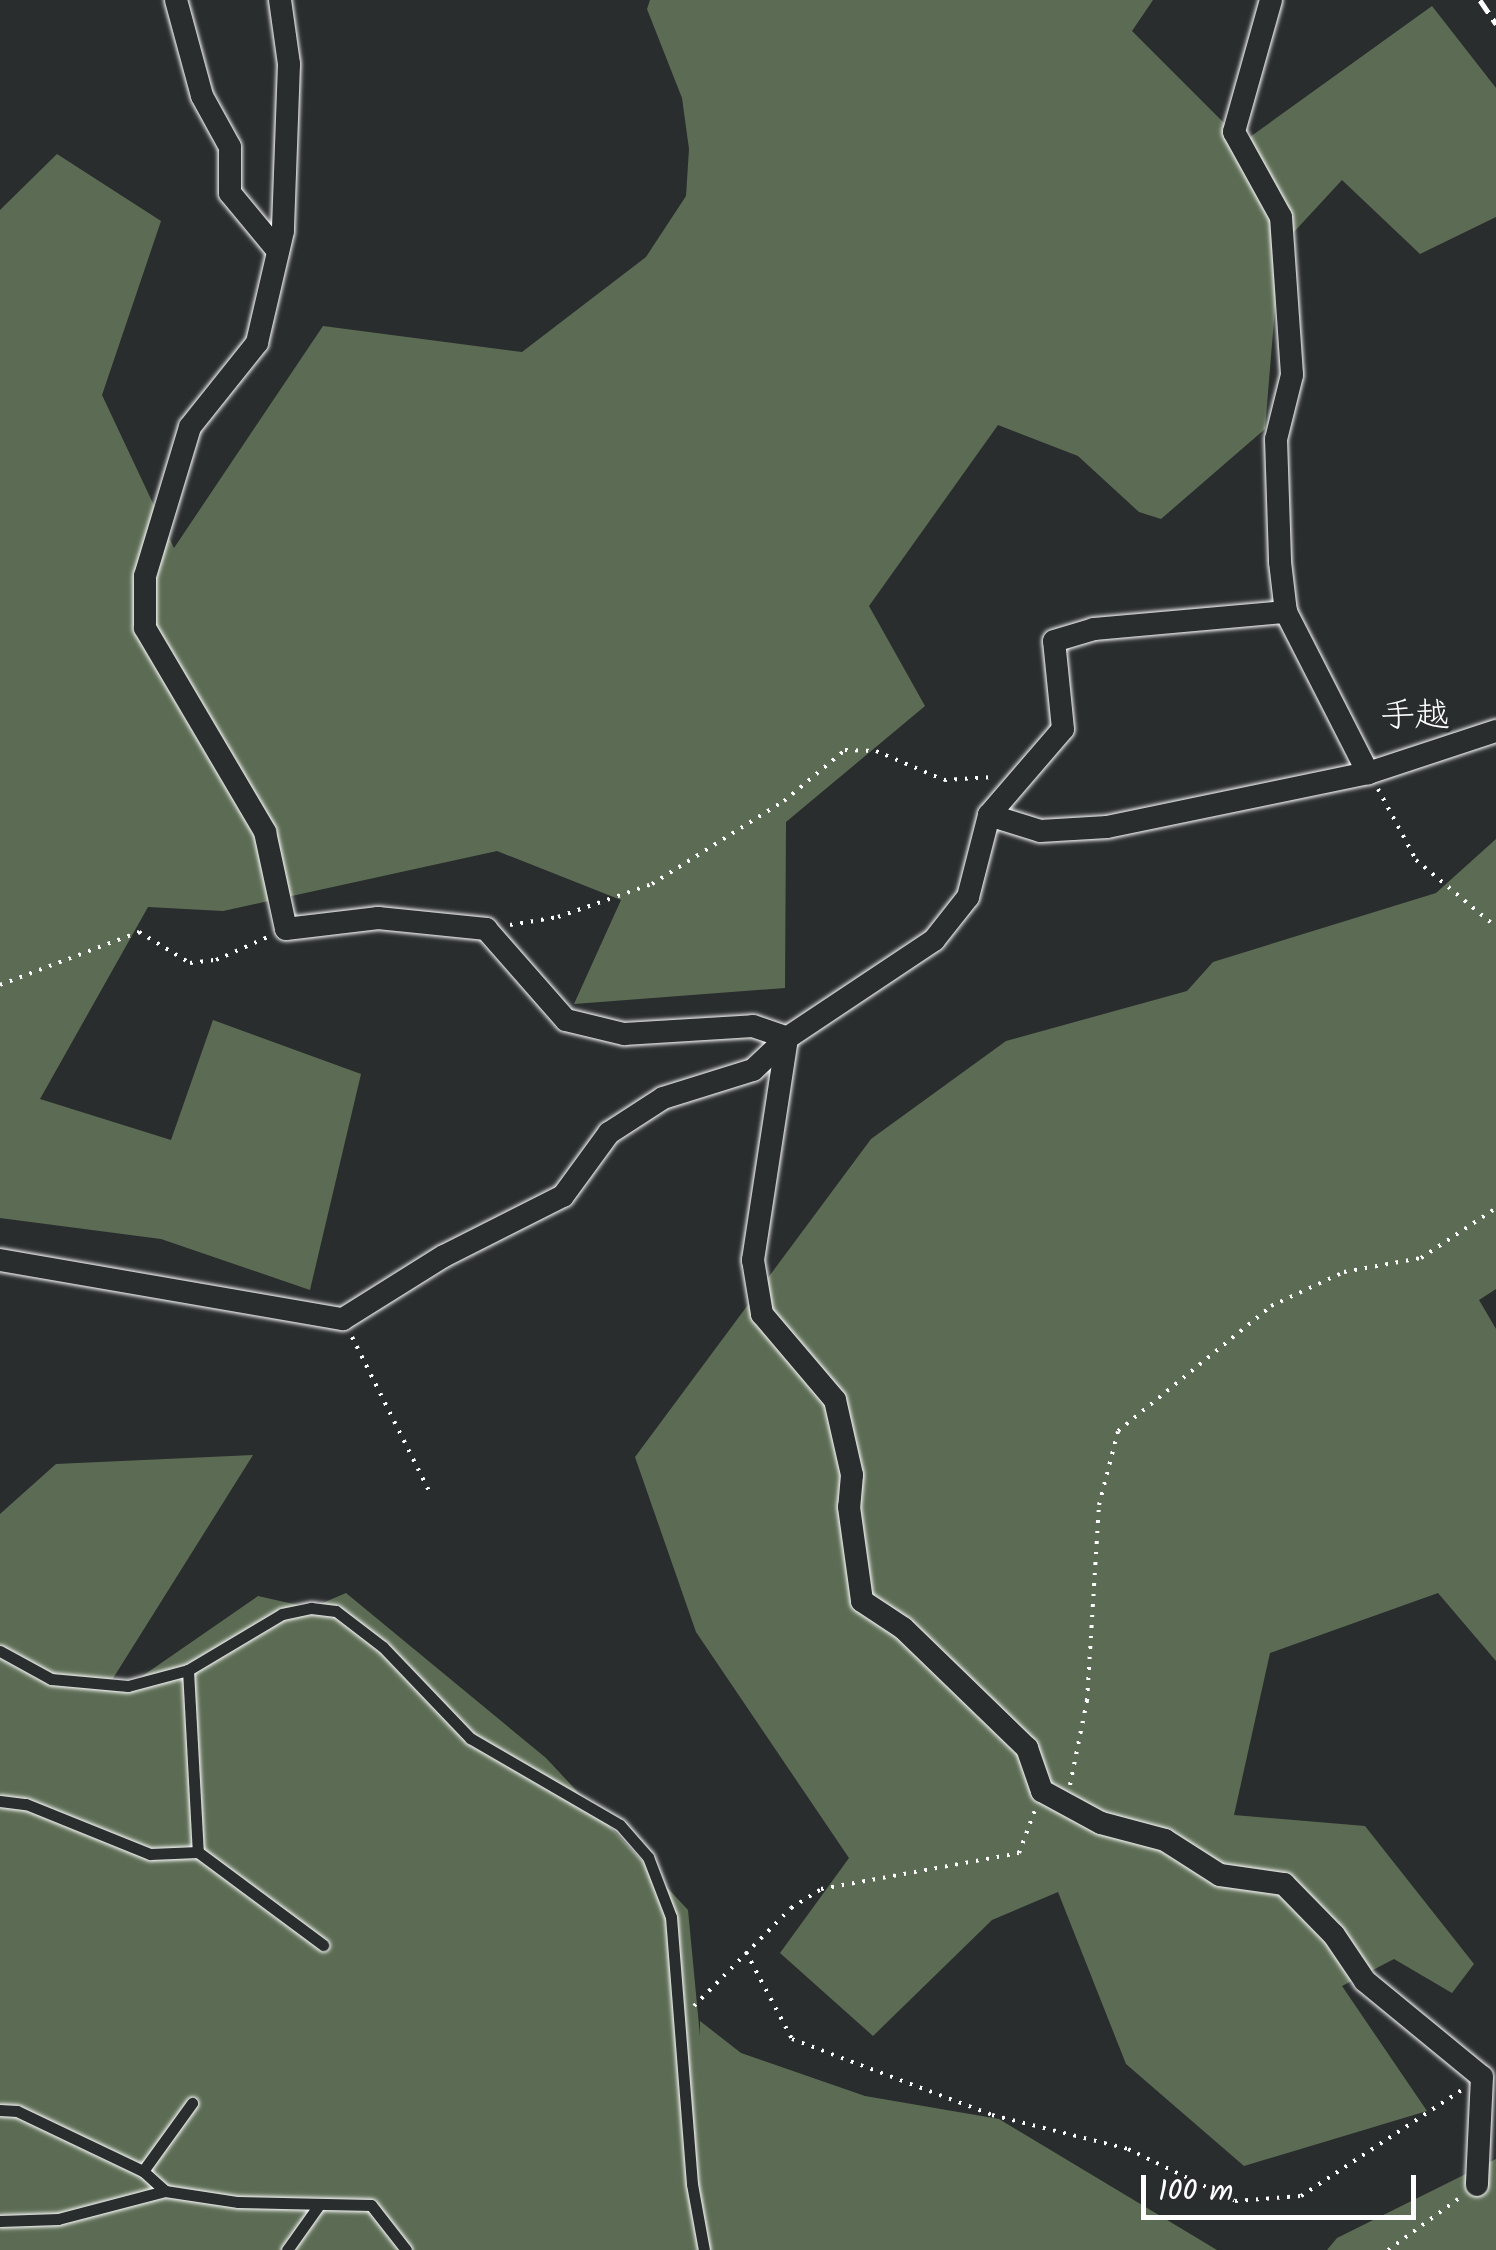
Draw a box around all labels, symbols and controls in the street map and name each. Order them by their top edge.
district label: 手越 [1380,696,1450,738]
scale bar [1146,2155,1421,2217]
text: 100 m [1158,2168,1233,2216]

